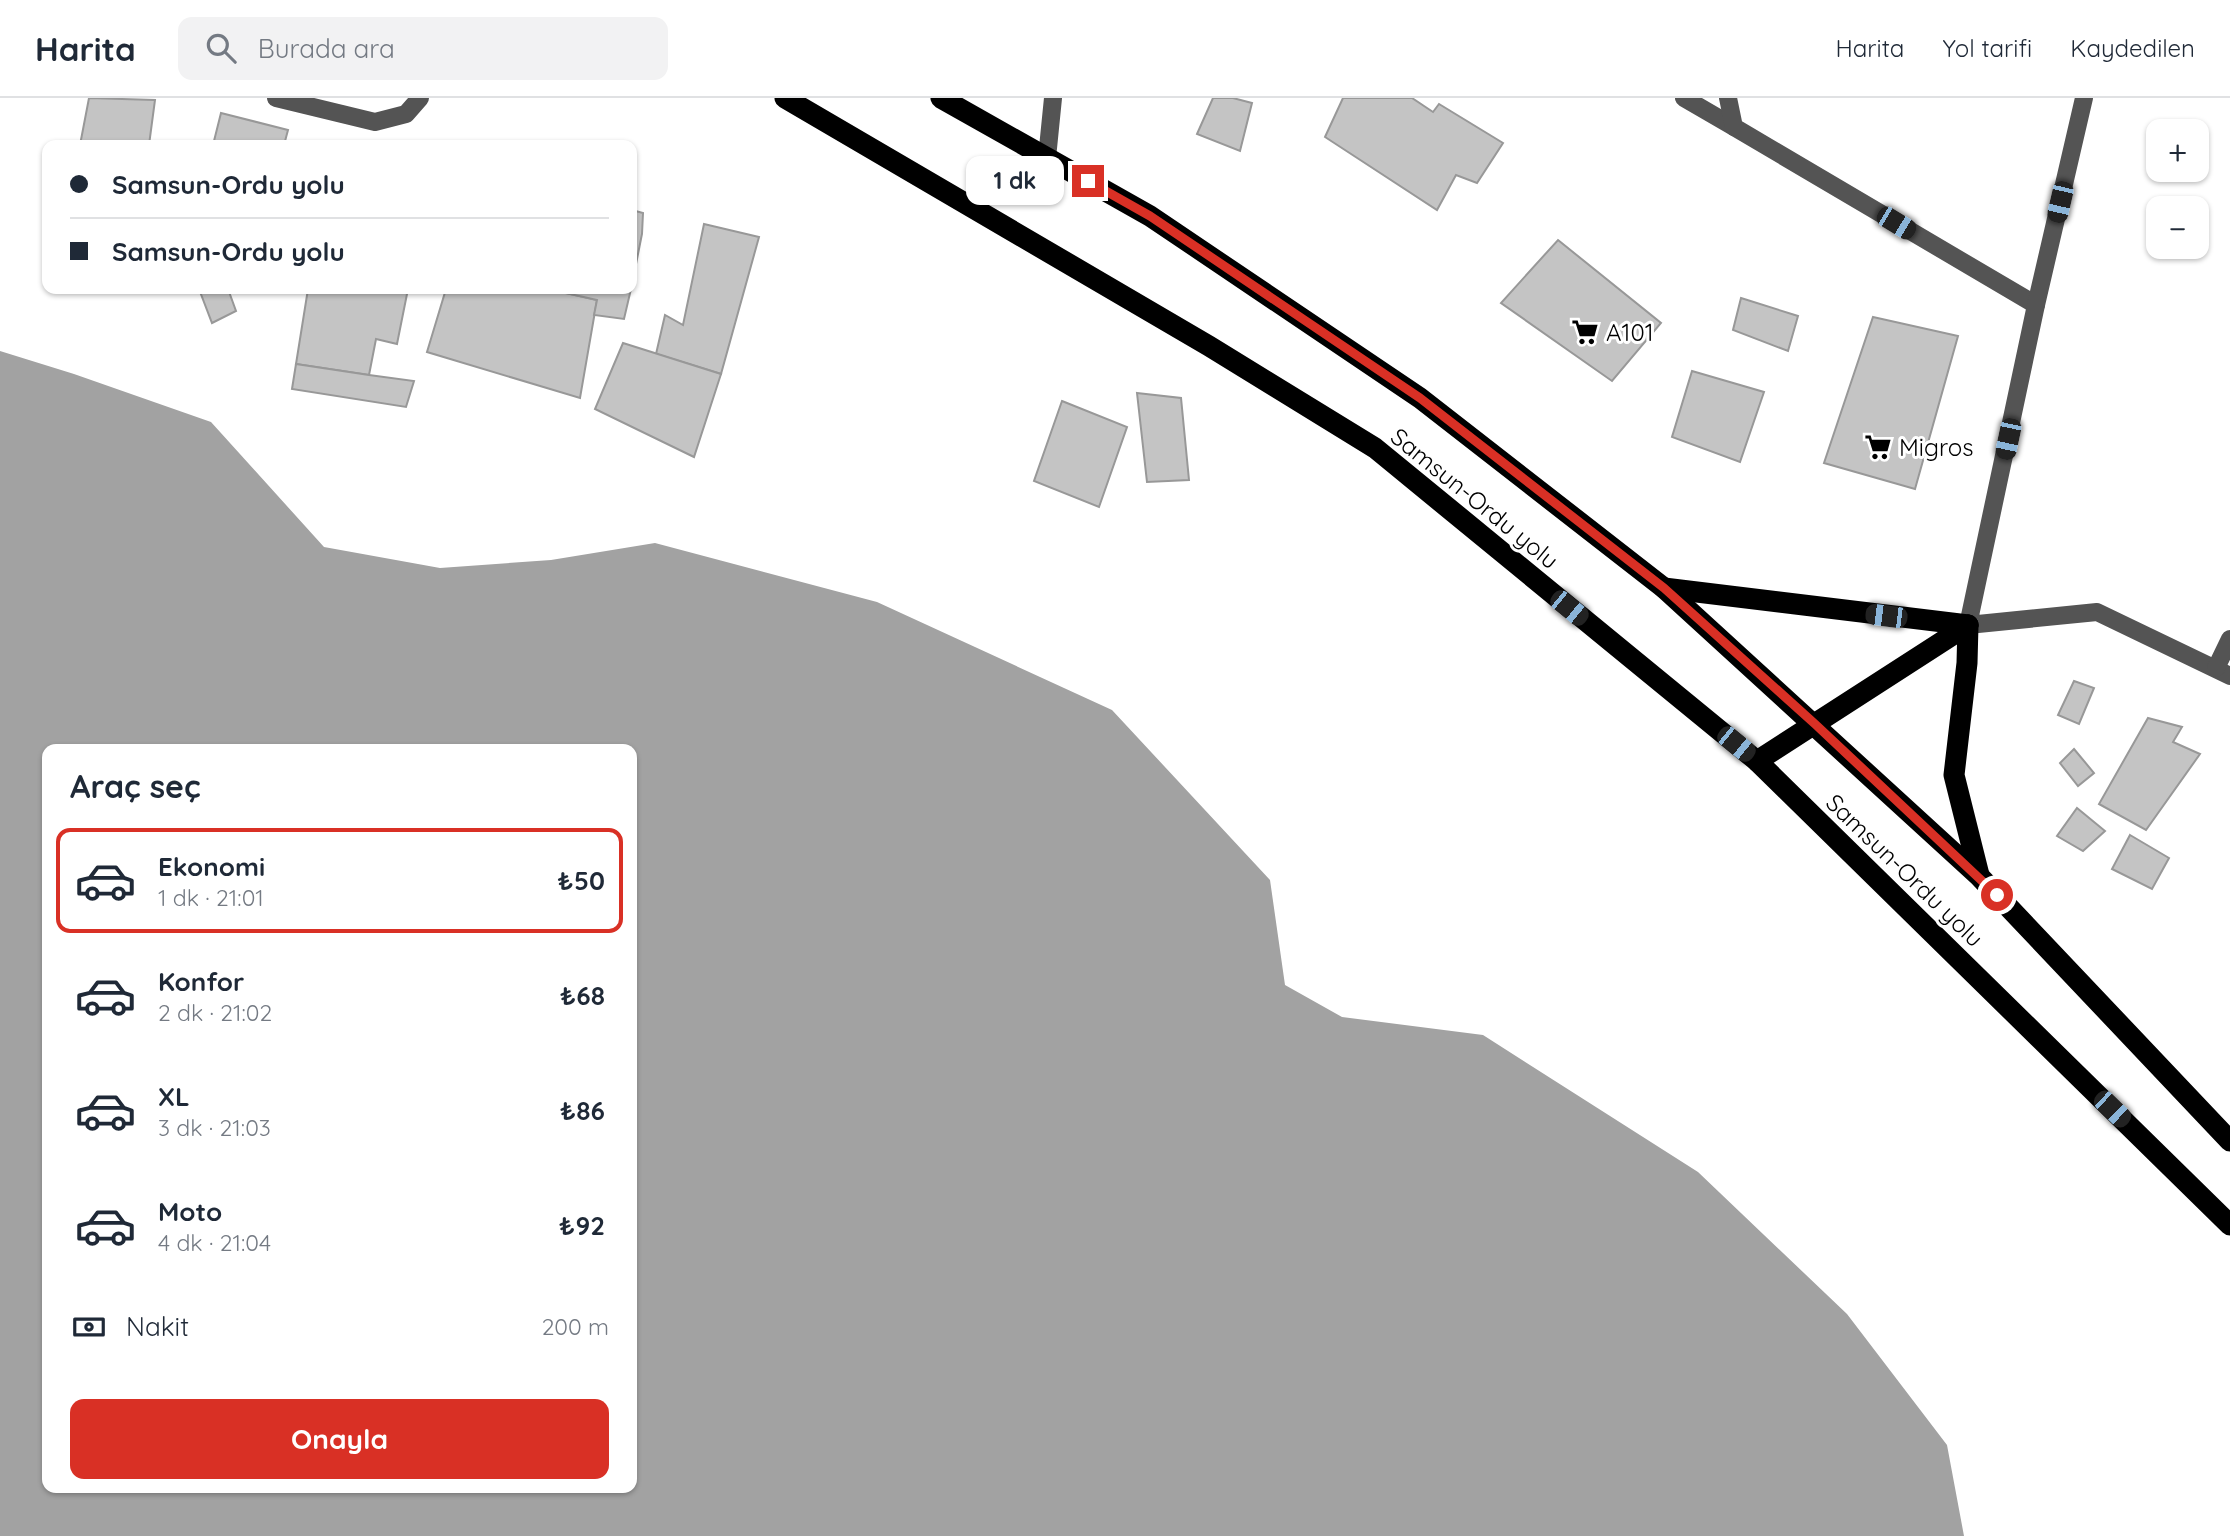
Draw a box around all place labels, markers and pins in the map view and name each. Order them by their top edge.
supermarket icon: A101 [1570,317,1600,347]
place label: A101 [1606,317,1654,347]
supermarket icon: Migros [1863,432,1893,462]
place label: Migros [1899,432,1973,462]

